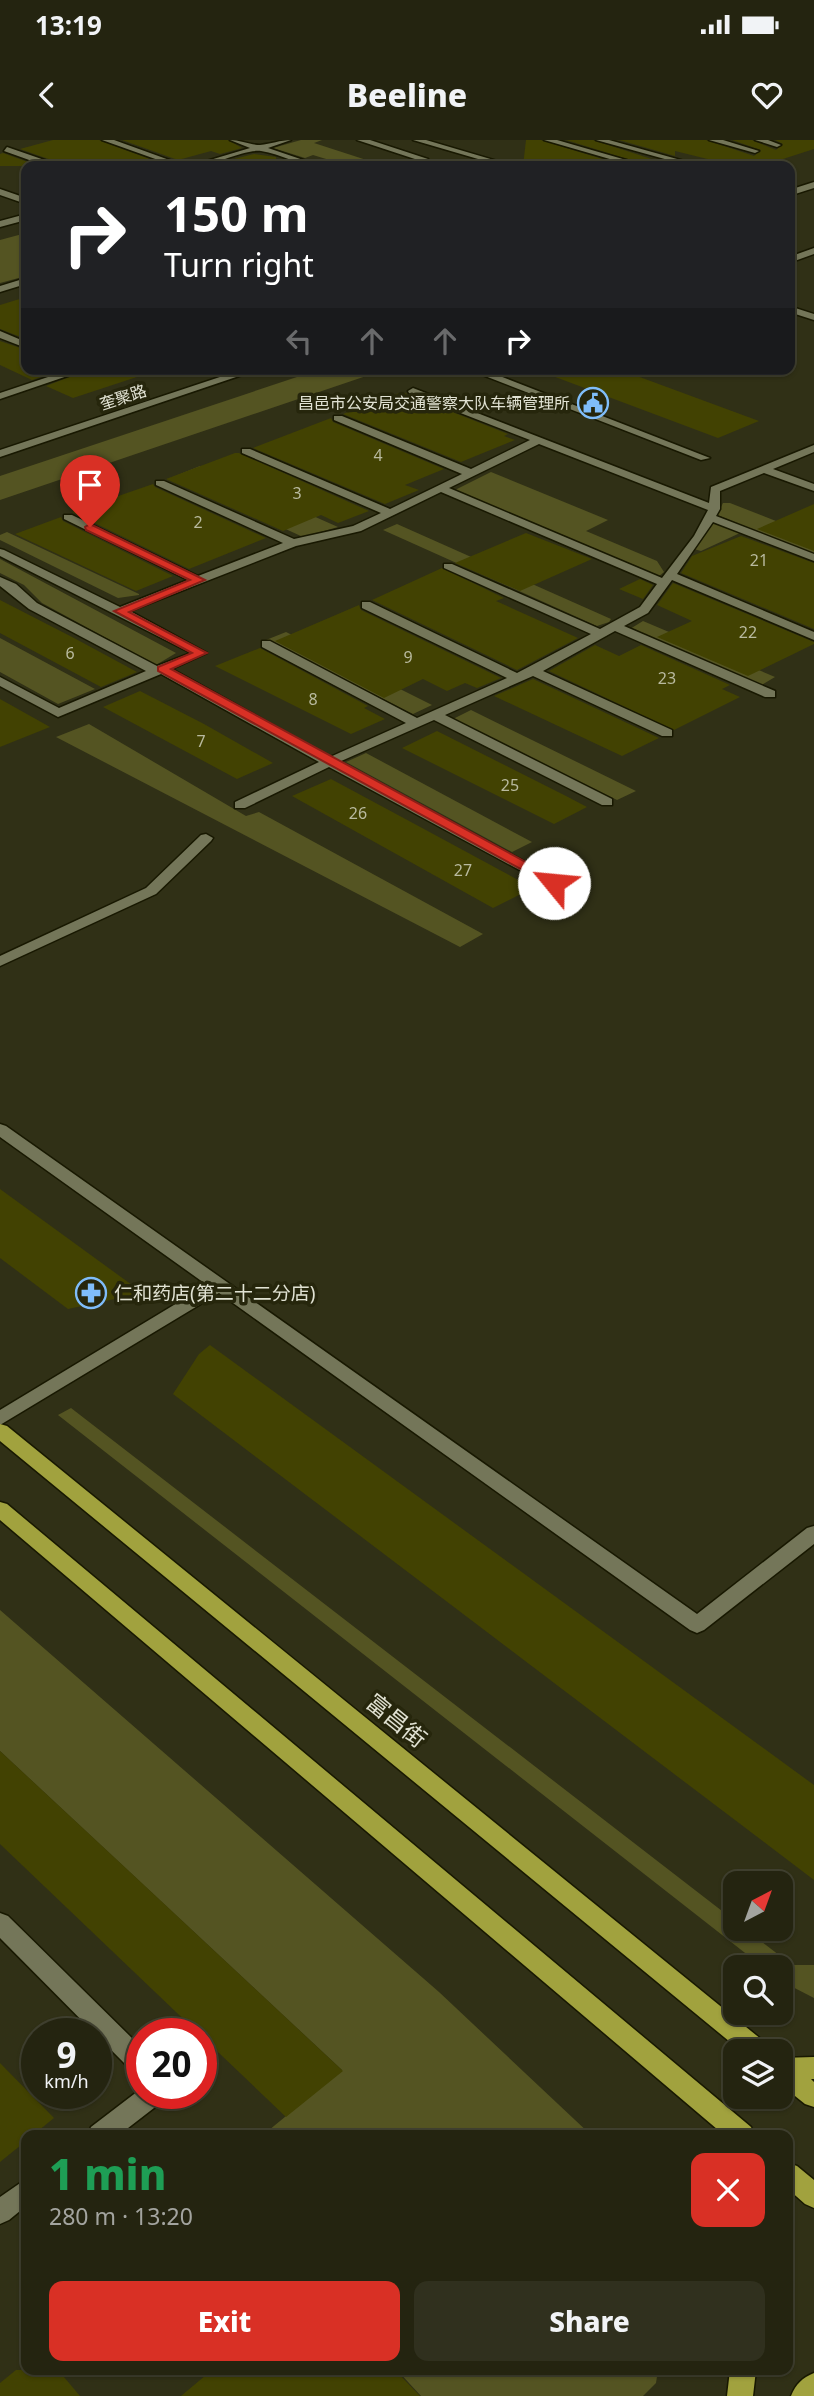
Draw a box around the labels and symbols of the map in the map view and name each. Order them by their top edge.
street label: 奎聚路 [97,379,149,415]
public building icon: 昌邑市公安局交通警察大队车辆管理所 [576,386,610,420]
place label: 昌邑市公安局交通警察大队车辆管理所 [298,392,570,414]
house number: 4 [373,444,383,466]
pin [60,455,120,527]
house number: 3 [292,482,302,504]
house number: 2 [193,511,203,533]
house number: 21 [750,549,768,571]
house number: 22 [739,621,757,643]
house number: 6 [65,642,75,664]
house number: 9 [403,646,413,668]
house number: 23 [658,667,676,689]
house number: 8 [308,688,318,710]
house number: 7 [196,730,206,752]
house number: 25 [501,774,519,796]
house number: 26 [349,802,367,824]
position arrow [517,846,591,920]
house number: 27 [454,859,472,881]
pharmacy icon: 仁和药店(第二十二分店) [74,1276,108,1310]
place label: 仁和药店(第二十二分店) [114,1280,315,1306]
street label: 富昌街 [360,1686,434,1754]
north arrow [723,1871,793,1941]
speed limit sign: 20 [126,2018,217,2109]

